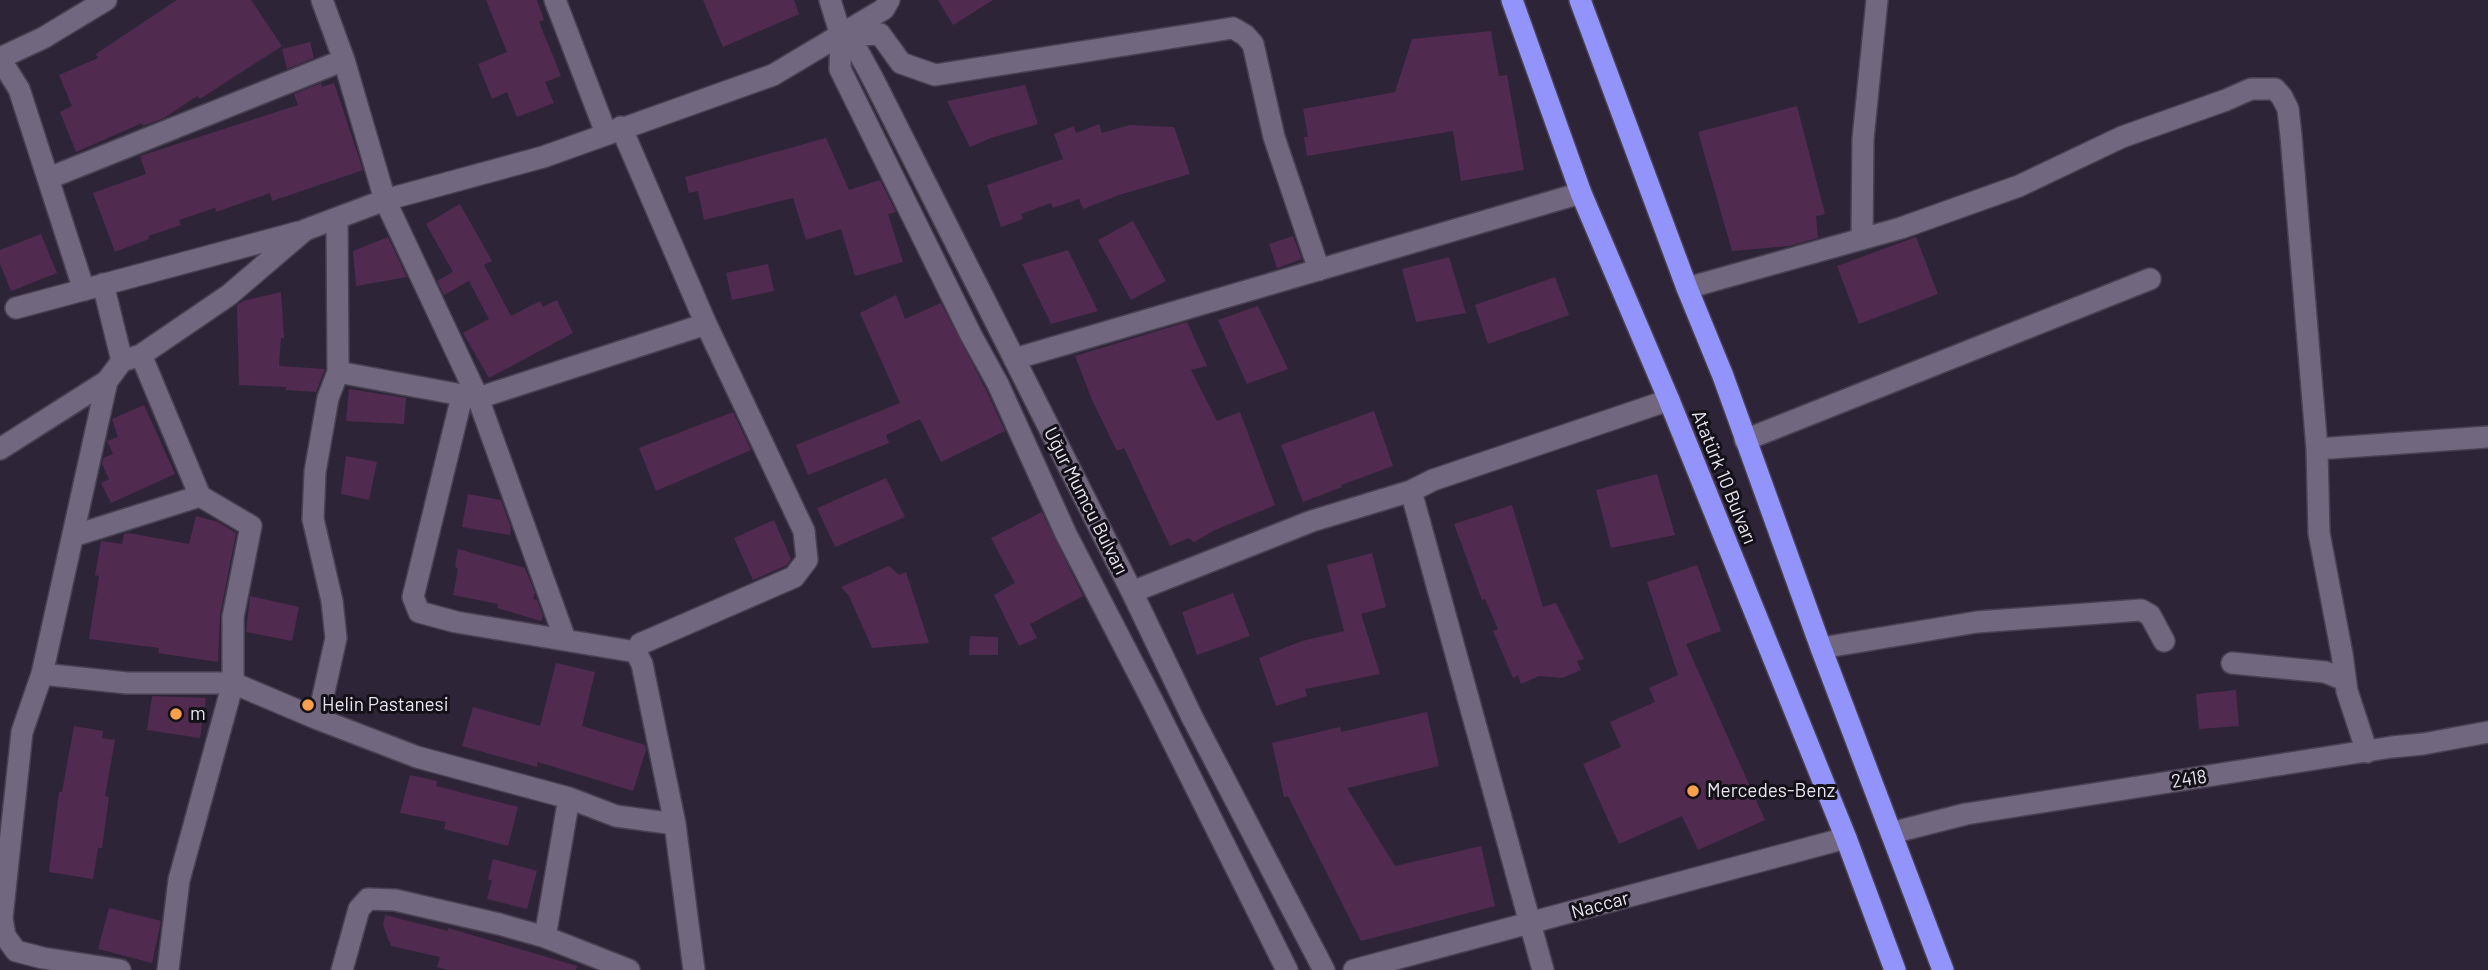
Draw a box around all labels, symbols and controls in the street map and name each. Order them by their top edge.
street label: Atatürk 10 Bulvarı [1687,407,1761,547]
street label: Uğur Mumcu Bulvarı [1039,424,1133,578]
place label: Helin Pastanesi [322,694,449,716]
marker: Helin Pastanesi [300,697,316,713]
place label: m [190,703,206,725]
marker: m [168,706,184,722]
street label: 2418 [2170,765,2208,793]
place label: Mercedes-Benz [1707,780,1835,802]
marker: Mercedes-Benz [1685,783,1701,799]
street label: Naccar [1569,886,1631,924]

